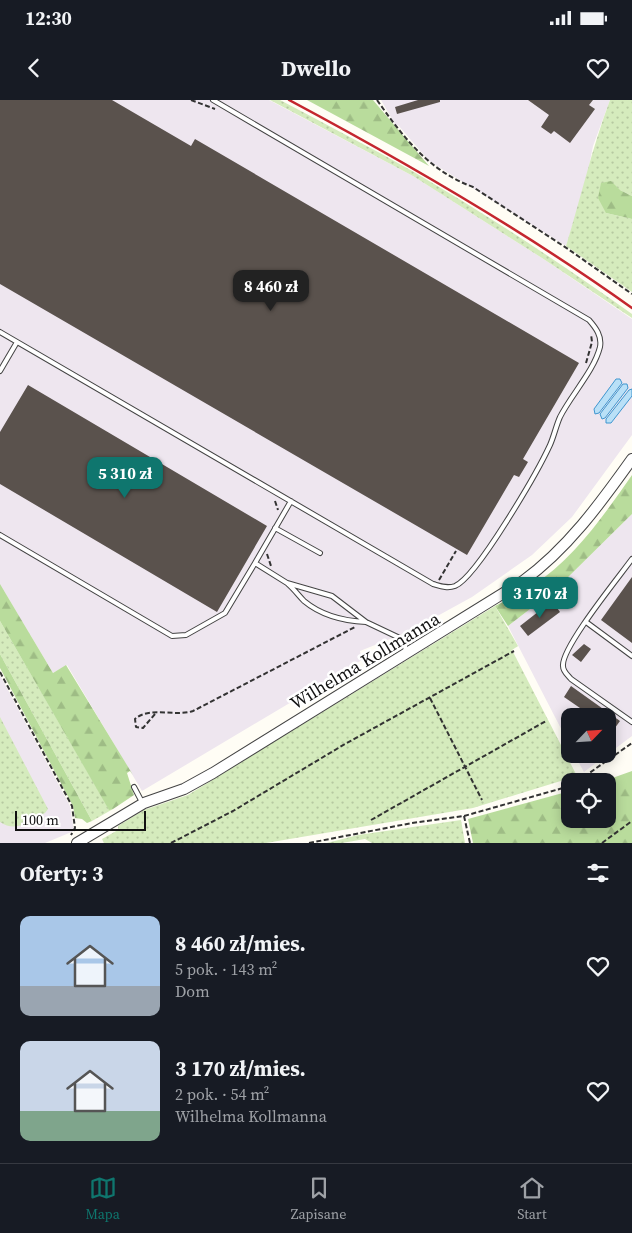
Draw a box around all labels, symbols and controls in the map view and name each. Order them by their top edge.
text: 12:30 [25,5,72,31]
text: Dwello [281,53,351,83]
icon: back [20,54,48,82]
icon: heart [584,54,612,82]
pin: 8 460 zł [219,270,323,312]
text: 8 460 zł [244,275,298,297]
pin: 5 310 zł [73,456,177,499]
text: 5 310 zł [98,462,152,484]
pin: 3 170 zł [488,576,592,619]
text: 3 170 zł [513,582,567,604]
street label: Wilhelma Kollmanna [285,605,445,715]
north arrow [561,708,616,762]
map controls [561,708,616,828]
button: locate [561,773,616,828]
scale bar [15,808,146,831]
text: 100 m [22,810,59,830]
text: Oferty: 3 [20,859,103,888]
icon: filters [584,859,612,887]
text: 8 460 zł/mies. [175,929,306,958]
icon: home [60,936,120,996]
icon: heart [584,952,612,980]
text: 5 pok. · 143 m² [175,958,277,980]
text: Dom [175,980,210,1002]
text: 3 170 zł/mies. [175,1054,306,1083]
icon: home [60,1061,120,1121]
icon: heart [584,1077,612,1105]
text: 2 pok. · 54 m² [175,1083,269,1105]
text: Wilhelma Kollmanna [175,1105,327,1127]
tab: Mapa [85,1174,120,1224]
tab: Zapisane [291,1174,346,1224]
tab: Start [517,1174,547,1224]

